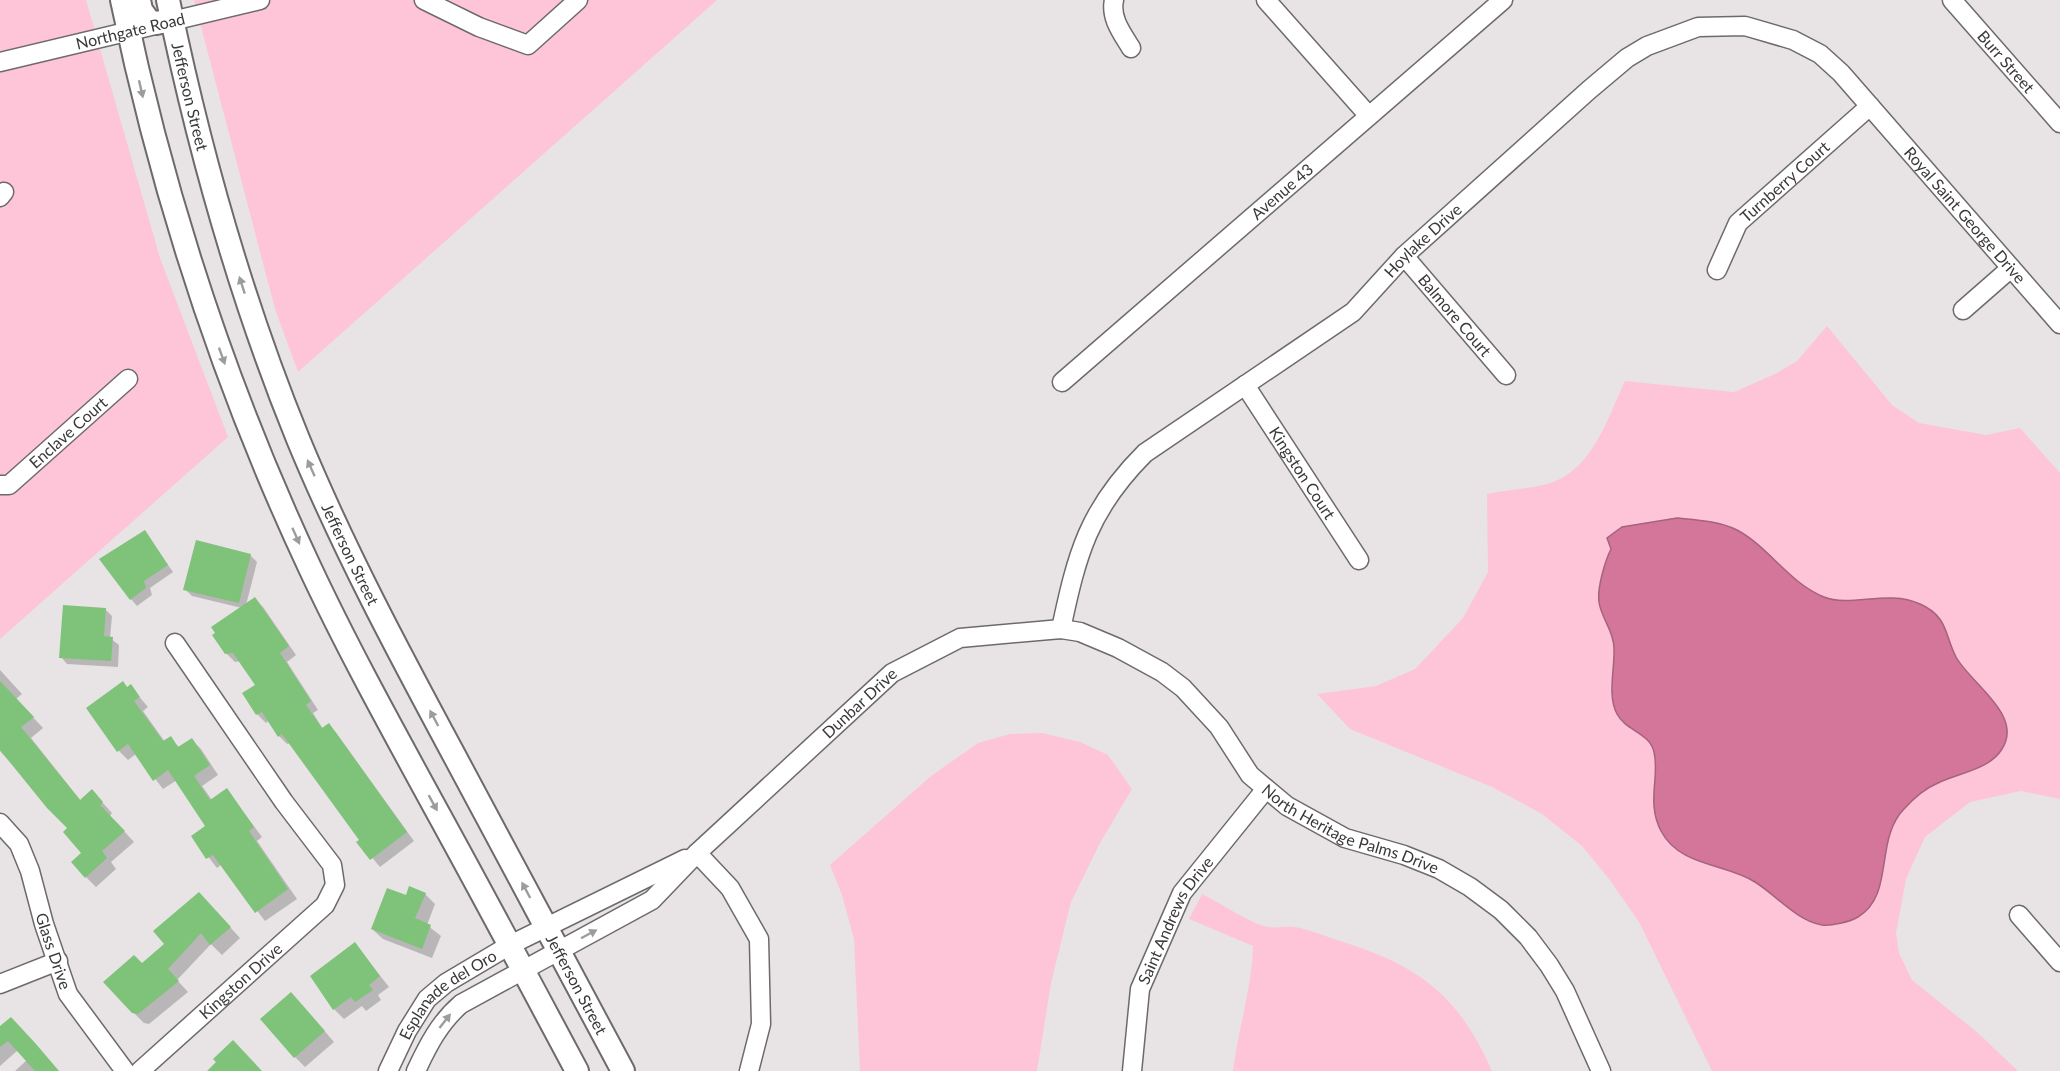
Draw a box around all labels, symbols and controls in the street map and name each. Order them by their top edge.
street label: Northgate Road [74,8,187,53]
street label: Burr Street [1974,26,2039,97]
street label: Jefferson Street [168,41,213,153]
one-way arrow [136,80,146,98]
street label: Turnberry Court [1736,137,1833,226]
street label: Royal Saint George Drive [1901,143,2030,287]
street label: Avenue 43 [1247,159,1316,223]
street label: Hoylake Drive [1380,199,1465,281]
street label: Balmore Court [1415,270,1496,360]
one-way arrow [237,276,247,294]
one-way arrow [218,347,227,365]
street label: Enclave Court [25,392,111,472]
street label: Kingston Court [1266,423,1340,523]
one-way arrow [305,459,315,477]
street label: Jefferson Street [318,500,383,608]
one-way arrow [291,528,301,546]
street label: Dunbar Drive [818,664,900,742]
one-way arrow [429,709,439,726]
street label: North Heritage Palms Drive [1259,779,1442,877]
one-way arrow [428,795,438,812]
street label: Saint Andrews Drive [1133,852,1217,987]
one-way arrow [521,881,531,898]
street label: Glass Drive [32,911,76,992]
one-way arrow [580,929,597,939]
street label: Jefferson Street [543,931,612,1038]
street label: Kingston Drive [195,938,285,1022]
street label: Esplanade del Oro [394,945,500,1042]
one-way arrow [439,1013,451,1029]

